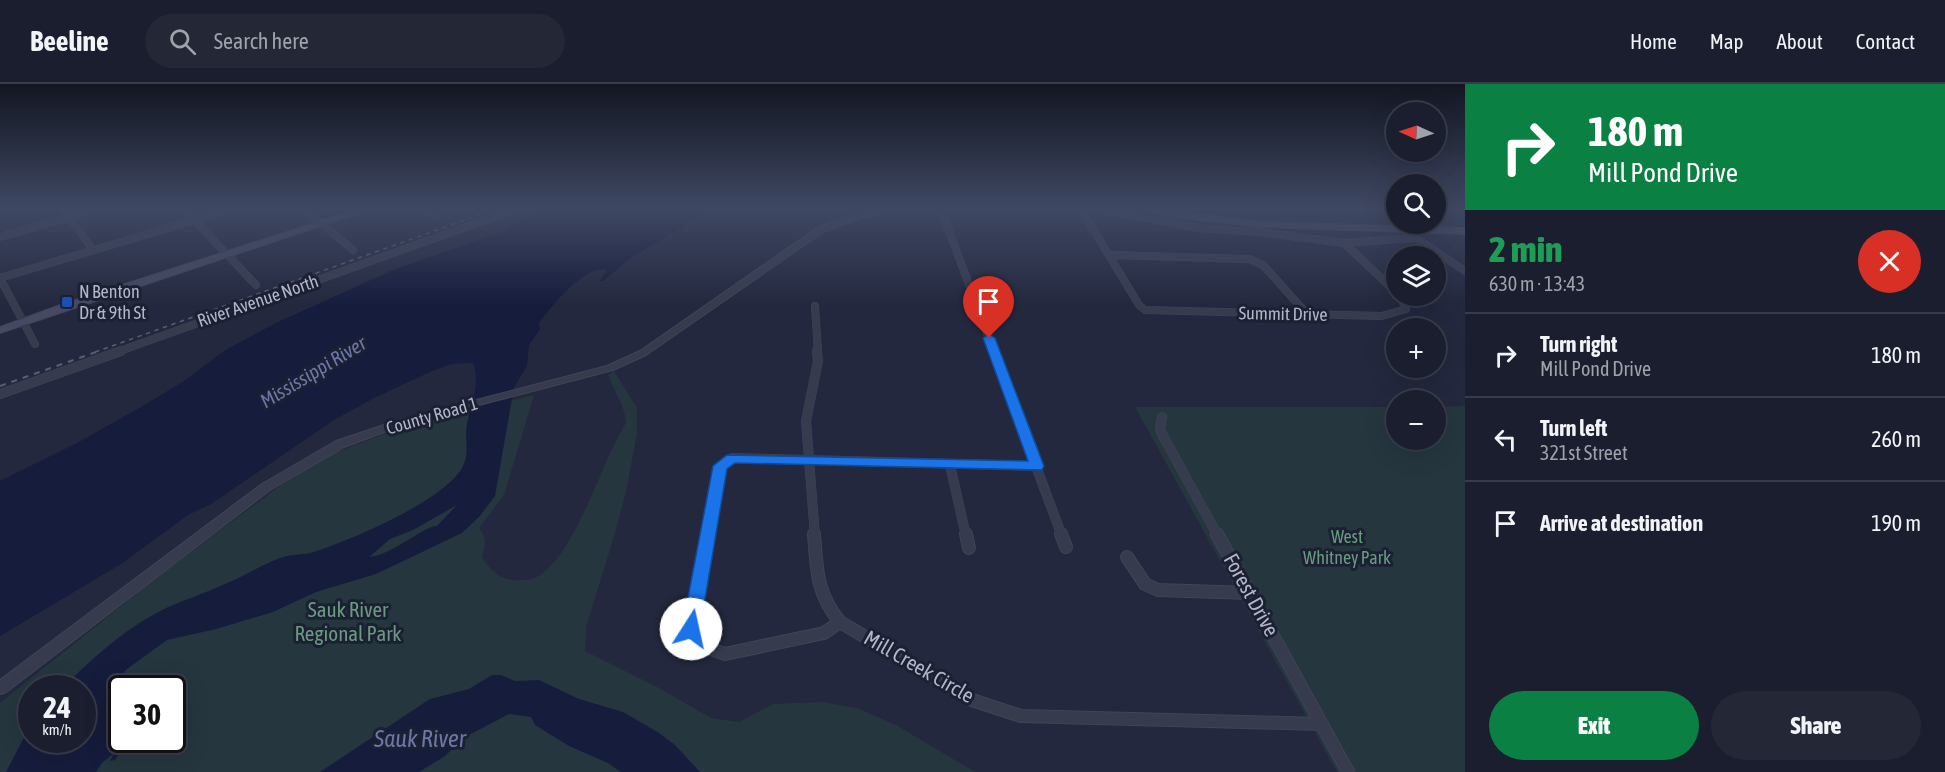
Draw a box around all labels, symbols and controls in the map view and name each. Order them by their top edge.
search box [145,14,565,68]
text: Beeline [30,25,109,57]
icon: search [166,25,199,58]
text: Search here [214,28,309,54]
text: Home [1630,29,1677,53]
text: Map [1710,29,1744,53]
text: About [1777,29,1823,53]
text: Contact [1856,29,1915,53]
north arrow [1386,102,1446,162]
map controls [1386,102,1446,450]
text: 180 m [1588,107,1683,155]
icon: right [1489,108,1567,186]
text: Mill Pond Drive [1588,157,1738,188]
button: search [1386,174,1446,234]
text: 2 min [1489,228,1563,270]
button: close [1858,230,1921,293]
button: layers [1386,246,1446,306]
street label: River Avenue North [194,270,321,331]
text: 630 m · 13:43 [1489,272,1585,295]
pin [963,276,1014,338]
place label: N Benton Dr & 9th St [79,281,146,323]
icon: arrive [972,285,1005,318]
marker: N Benton Dr & 9th St [60,295,74,309]
street label: Summit Drive [1238,302,1328,325]
button: + [1386,318,1446,378]
water label: Mississippi River [256,330,371,412]
text: Turn right [1540,331,1617,357]
icon: right [1489,339,1522,372]
text: 180 m [1871,342,1921,368]
text: Mill Pond Drive [1540,357,1651,380]
button: − [1386,390,1446,450]
street label: County Road 1 [384,392,480,439]
text: Turn left [1540,415,1607,441]
icon: left [1489,423,1522,456]
text: 260 m [1871,426,1921,452]
text: 321st Street [1540,441,1628,464]
icon: arrive [1489,507,1522,540]
text: Arrive at destination [1540,510,1703,536]
text: 190 m [1871,510,1921,536]
park label: West Whitney Park [1303,526,1391,568]
street label: Forest Drive [1219,549,1284,640]
park label: Sauk River Regional Park [294,597,402,645]
position arrow [659,597,723,661]
street label: Mill Creek Circle [860,625,979,707]
speed limit sign: 30 [108,675,186,753]
text: 24 [43,690,71,724]
button: Exit [1489,691,1699,760]
button: Share [1711,691,1921,760]
text: km/h [42,721,72,738]
water label: Sauk River [373,725,467,752]

